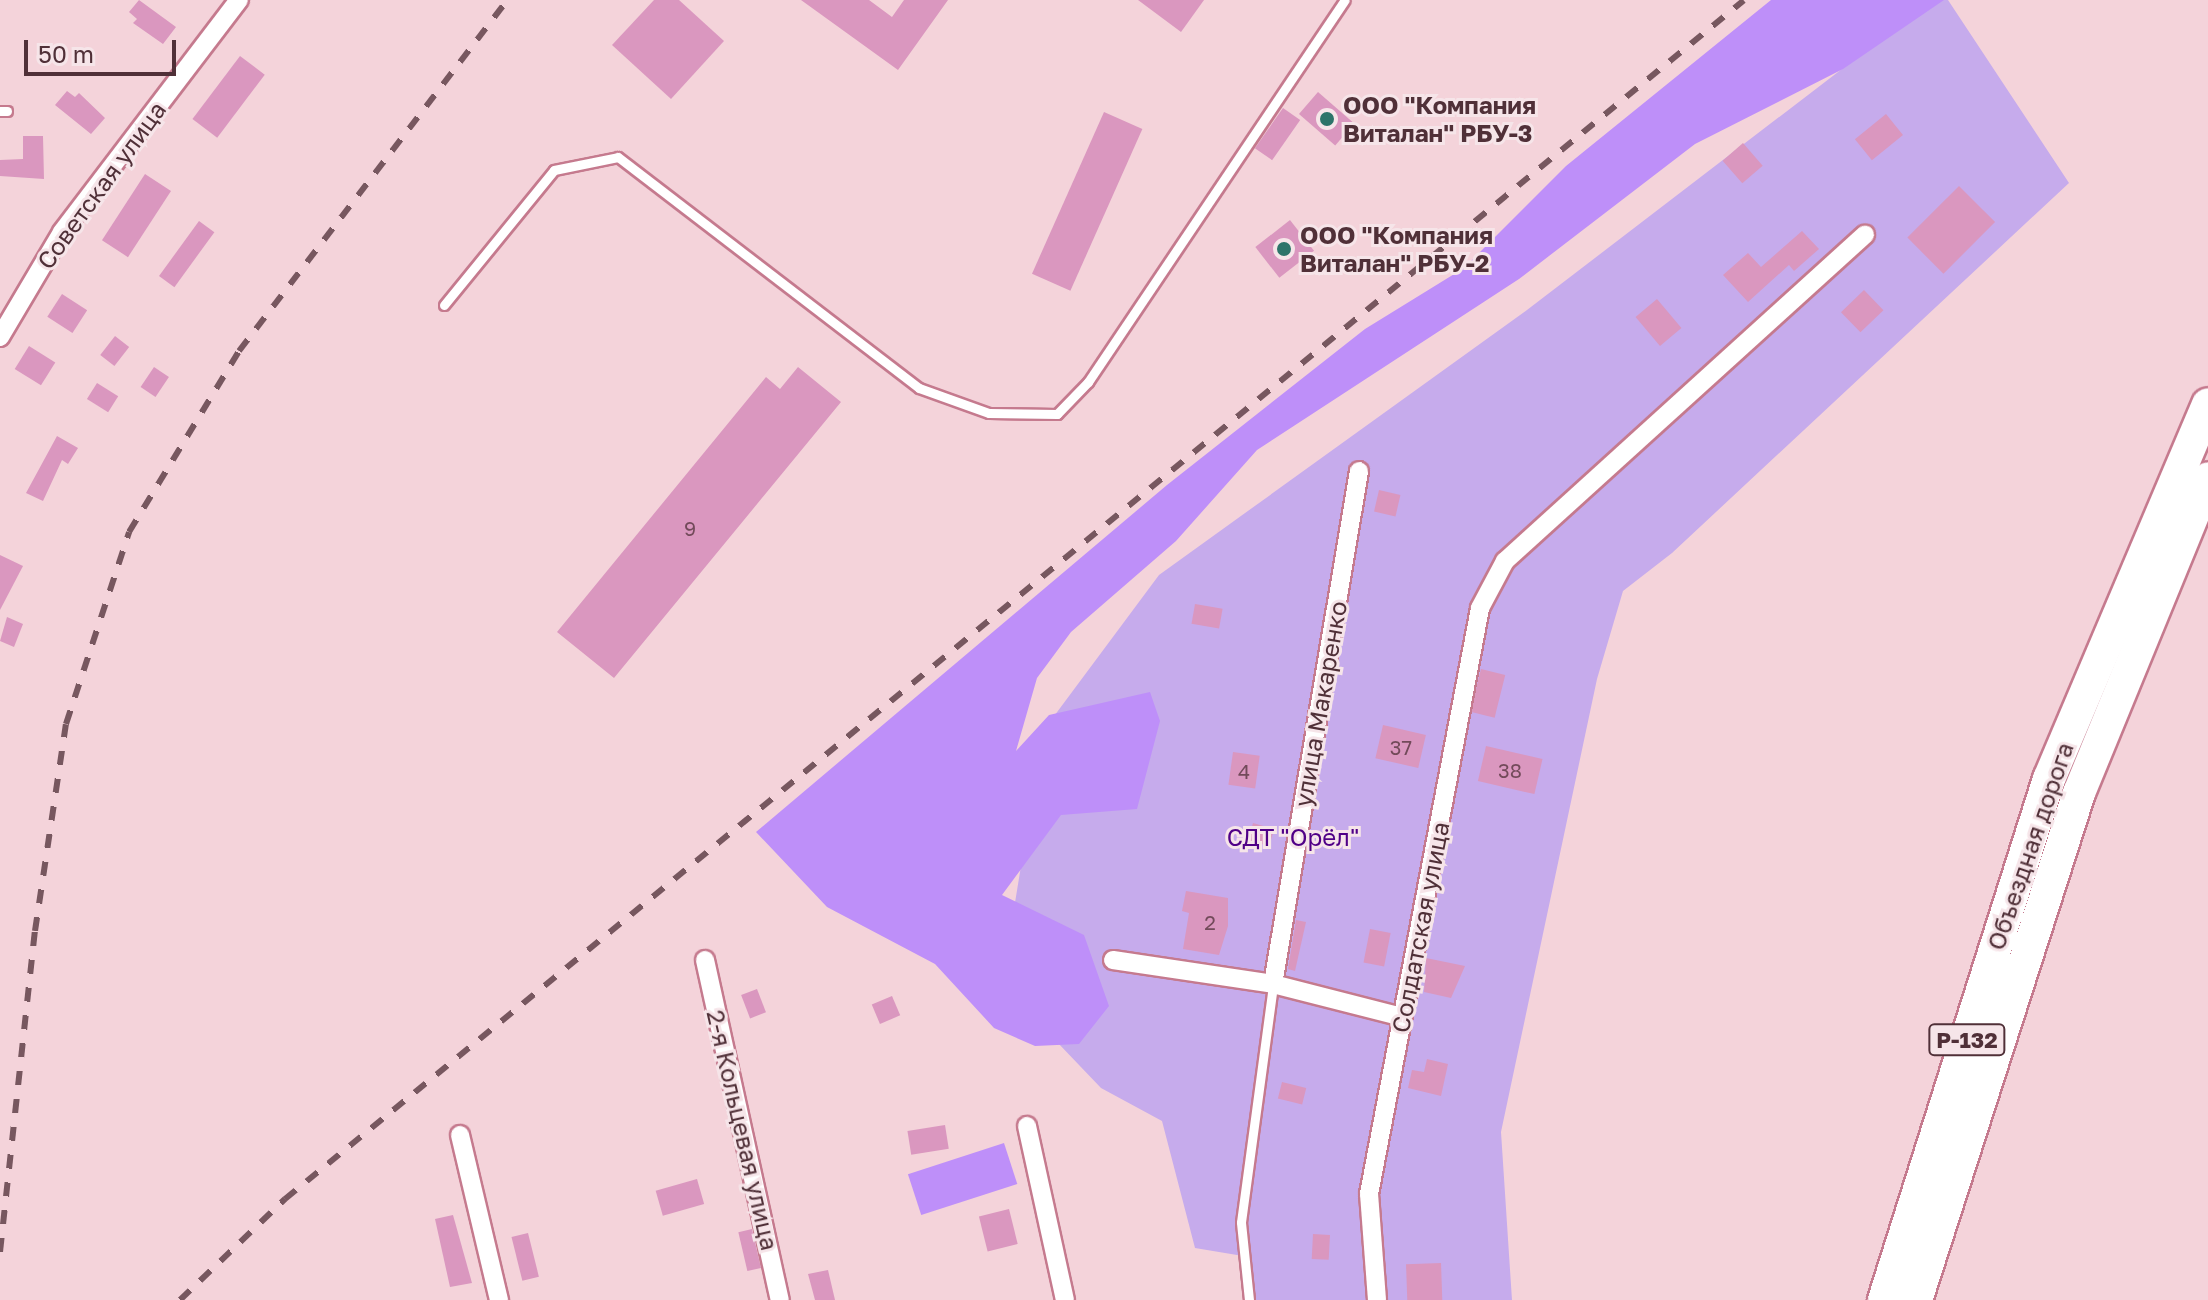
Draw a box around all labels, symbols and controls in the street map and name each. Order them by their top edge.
scale bar [28,24,180,74]
text: 50 m [38,39,94,68]
place label: ООО "Компания Виталан" РБУ-3 [1343,91,1536,147]
street label: Советская улица [31,96,171,274]
marker: ООО "Компания Виталан" РБУ-3 [1318,110,1336,128]
place label: ООО "Компания Виталан" РБУ-2 [1300,221,1493,277]
marker: ООО "Компания Виталан" РБУ-2 [1275,240,1293,258]
house number: 9 [684,516,696,540]
street label: улица Макаренко [1288,599,1352,809]
house number: 37 [1390,735,1412,759]
street label: Объездная дорога [1981,738,2079,954]
house number: 38 [1498,758,1522,782]
house number: 4 [1238,759,1250,783]
street label: Солдатская улица [1385,819,1455,1035]
park label: СДТ "Орёл" [1227,823,1359,851]
house number: 2 [1204,910,1216,934]
street label: 2-я Кольцевая улица [701,1007,785,1253]
road number: Р-132 [1927,1022,2007,1058]

